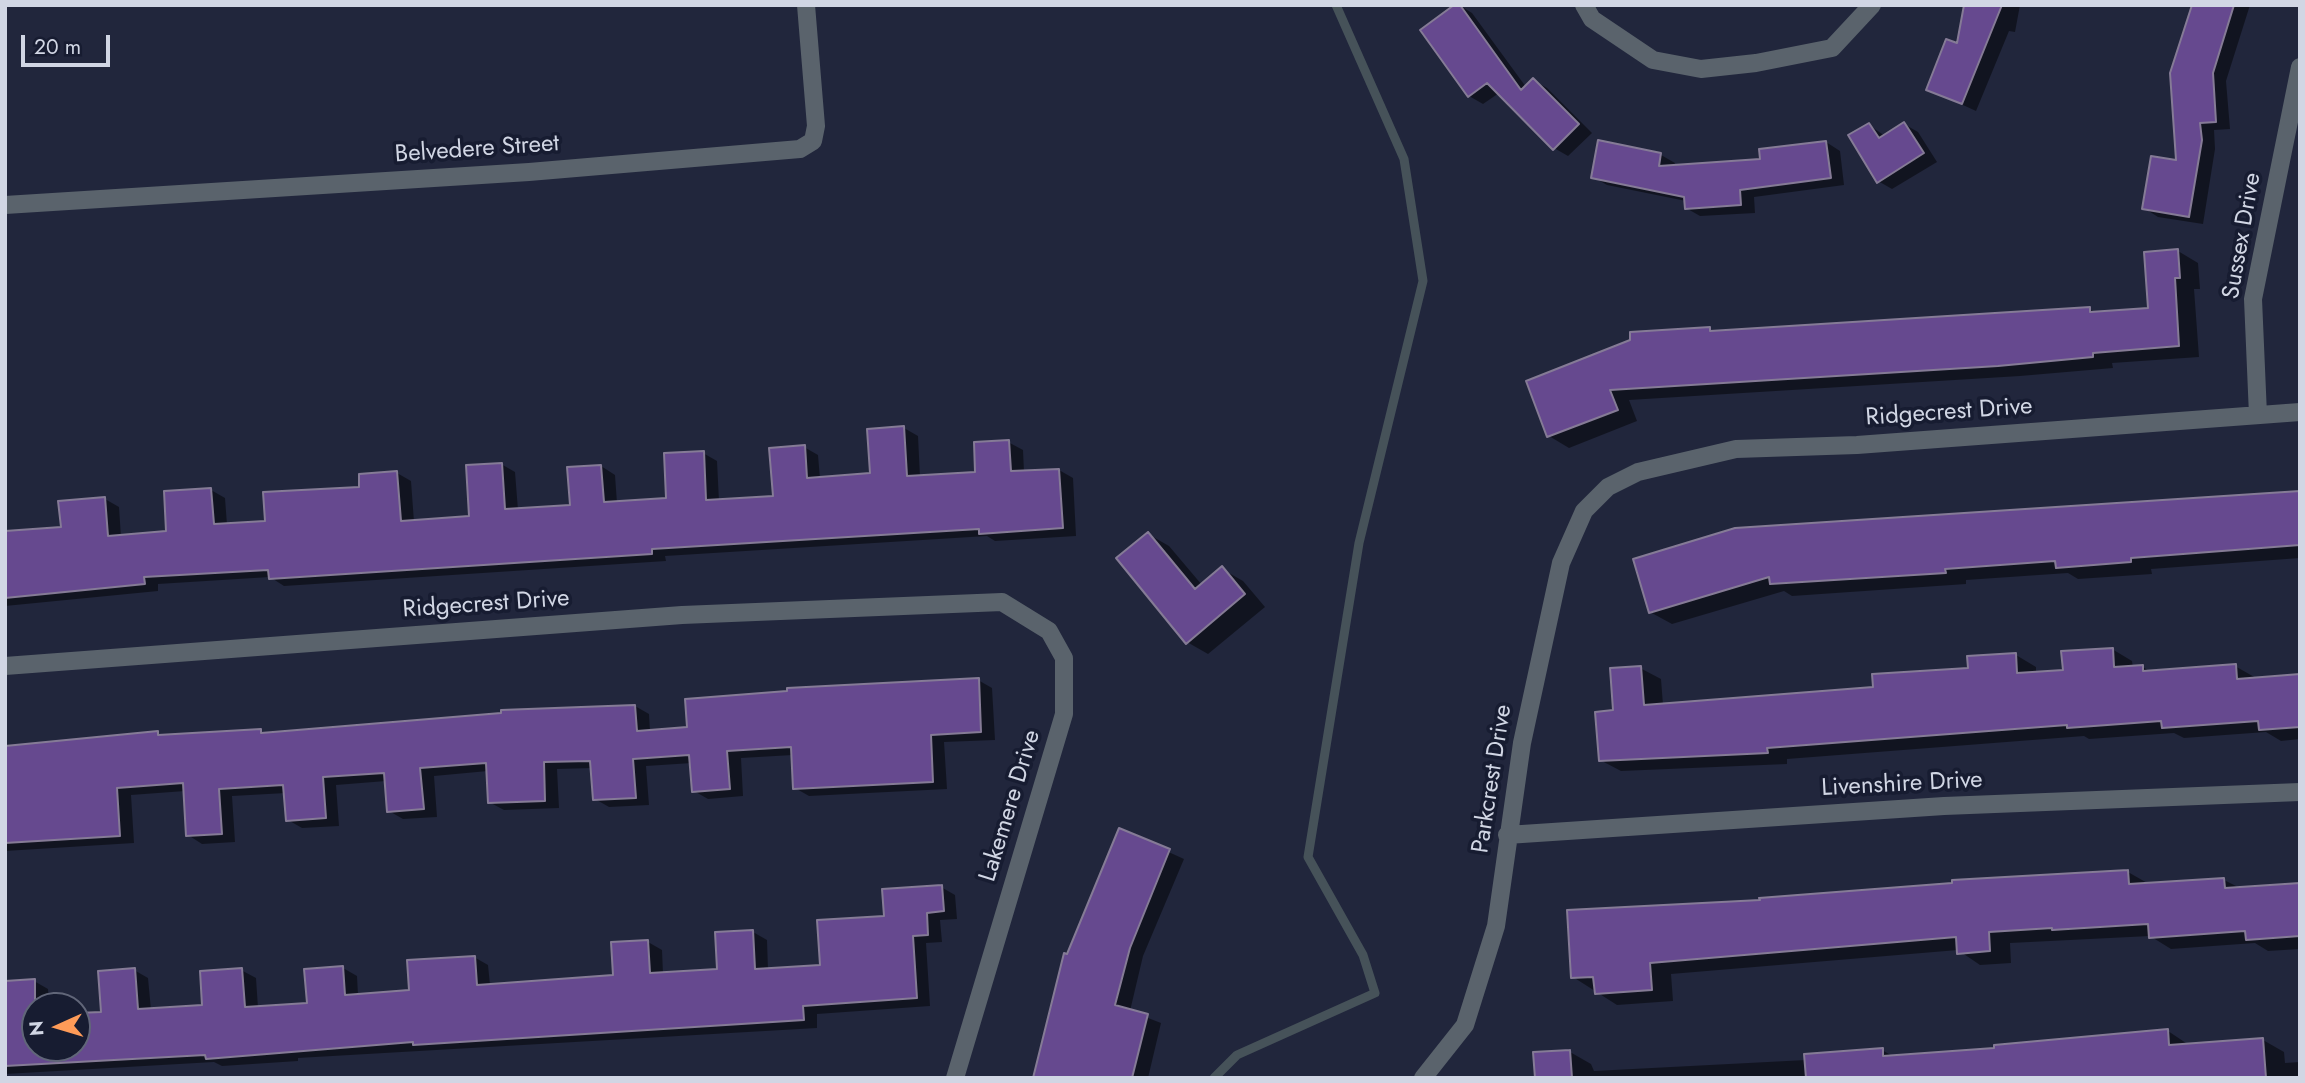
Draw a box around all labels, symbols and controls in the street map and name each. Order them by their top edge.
scale bar [24,21,114,65]
text: 20 m [34,32,81,62]
street label: Belvedere Street [394,130,560,170]
street label: Sussex Drive [2218,171,2268,301]
street label: Ridgecrest Drive [1865,393,2033,433]
street label: Ridgecrest Drive [402,585,570,625]
street label: Parkcrest Drive [1467,703,1519,855]
street label: Lakemere Drive [974,727,1048,885]
street label: Livenshire Drive [1821,766,1983,804]
north arrow [21,992,91,1062]
text: N [23,1020,51,1037]

